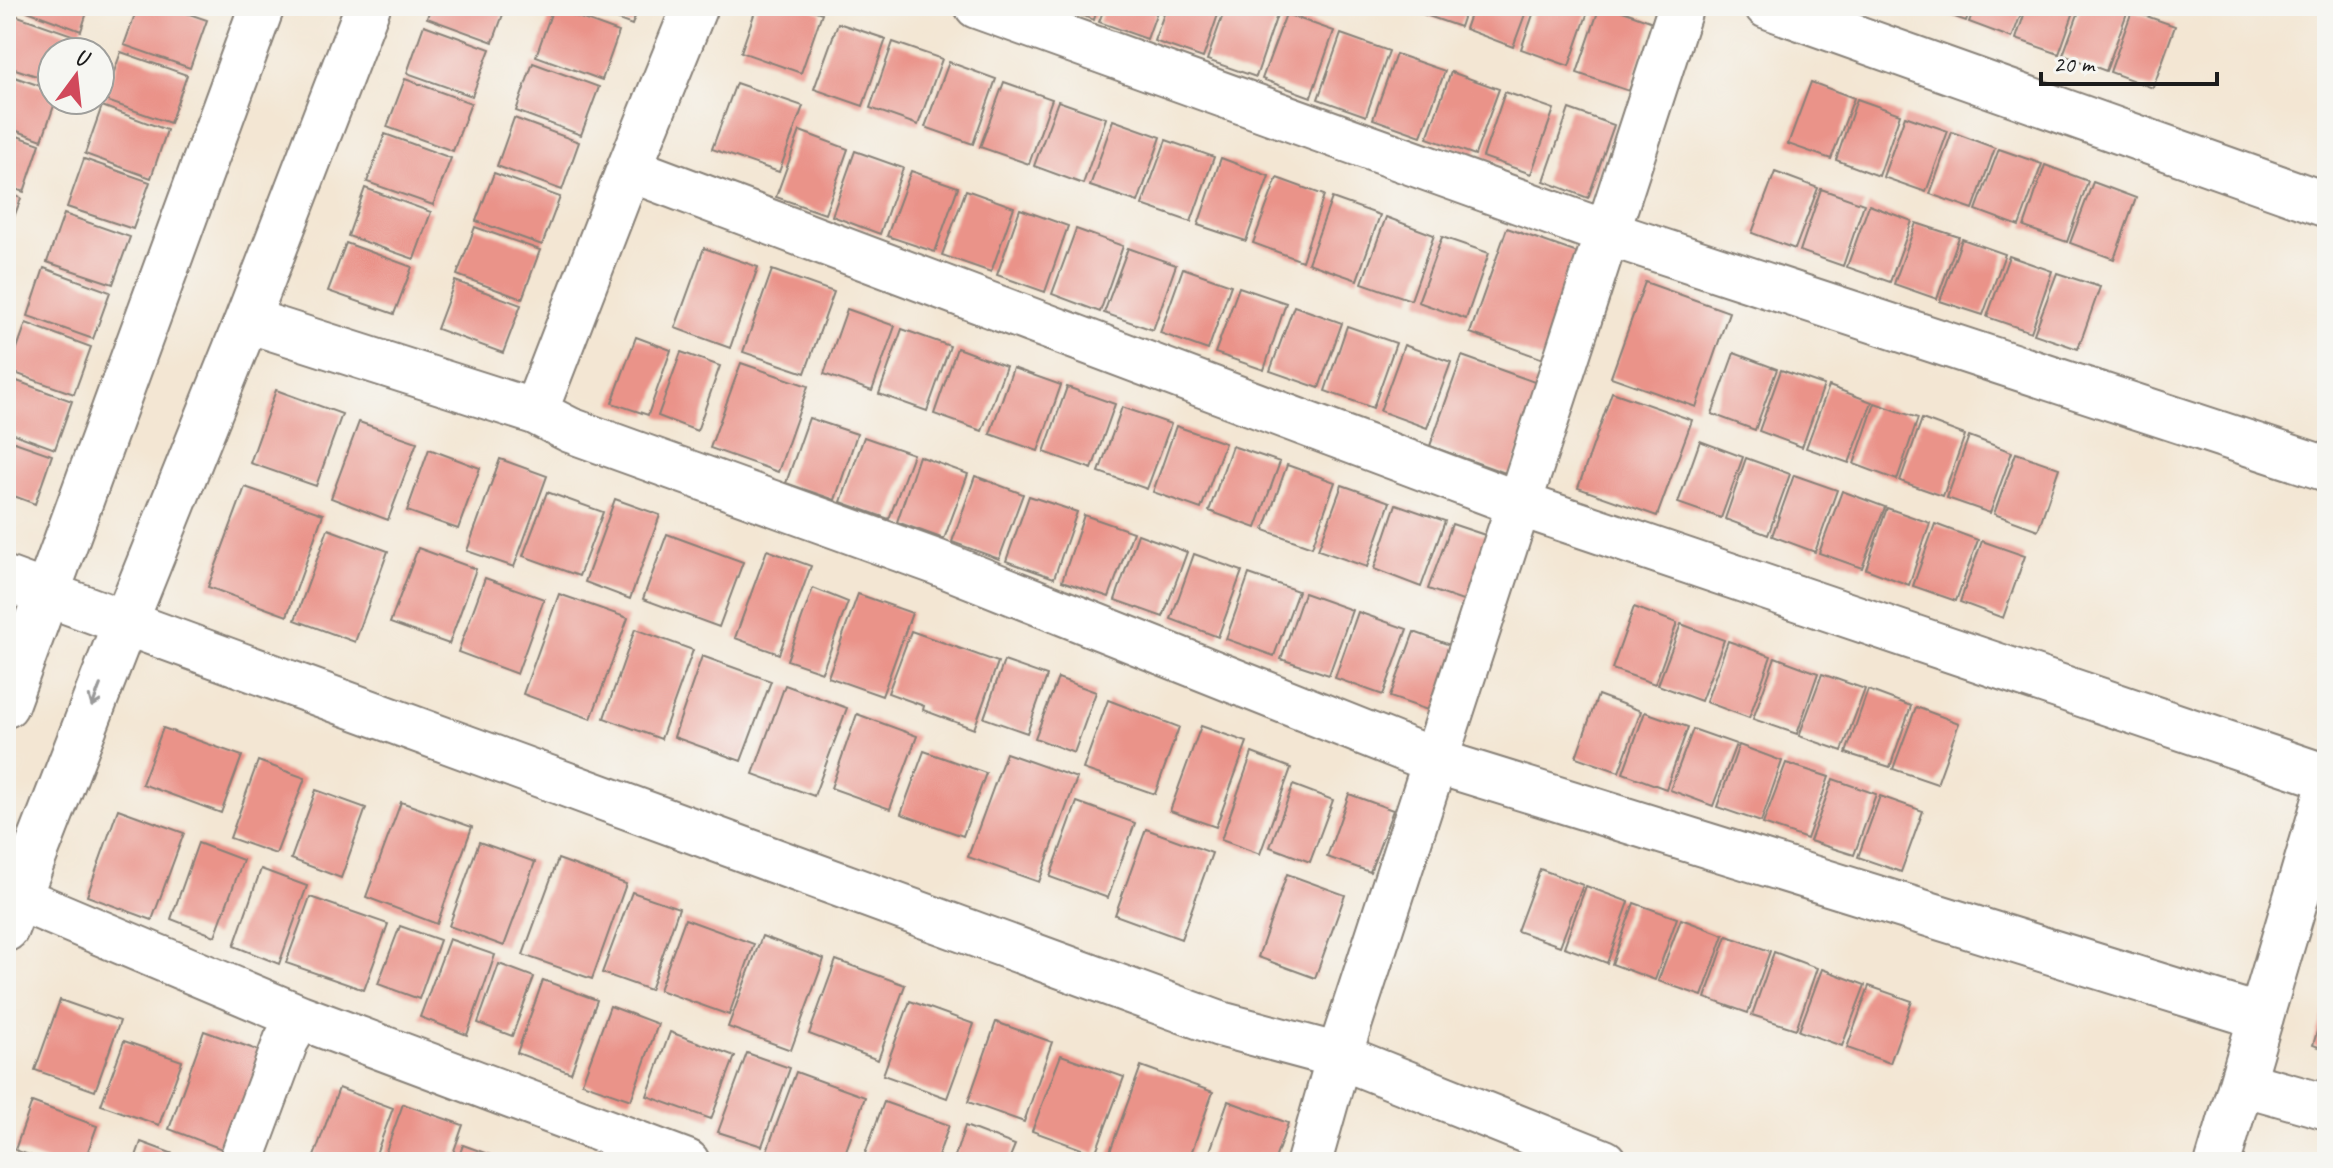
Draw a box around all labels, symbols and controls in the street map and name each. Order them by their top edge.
north arrow [36,36,116,116]
scale bar [2041,36,2217,86]
text: U [72,43,94,74]
text: 20 m [2053,49,2096,79]
one-way arrow [88,683,103,708]

